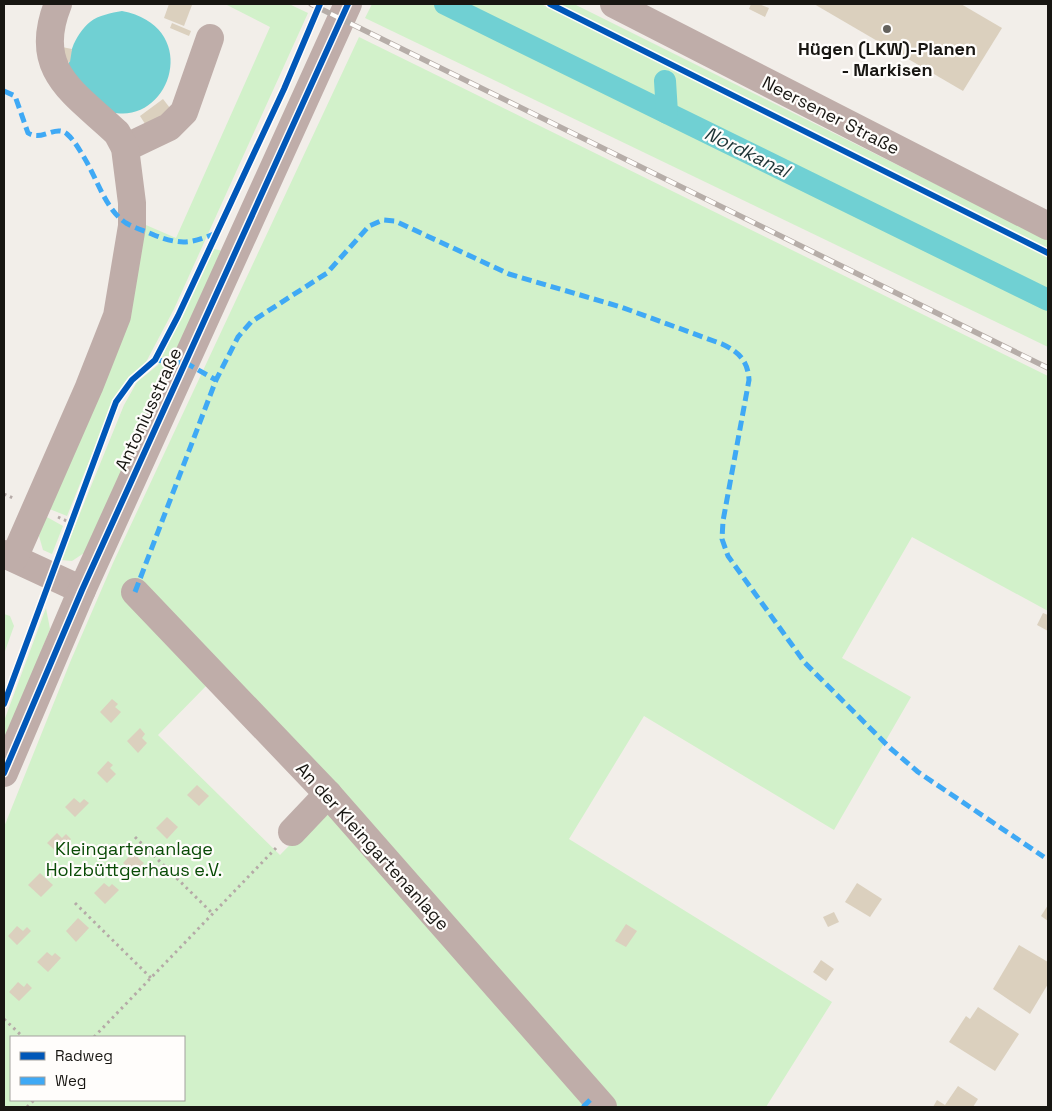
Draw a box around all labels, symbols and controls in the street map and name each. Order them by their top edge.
marker: Hügen (LKW)-Planen - Markisen [881,23,893,35]
place label: Hügen (LKW)-Planen - Markisen [798,37,976,81]
street label: Neersener Straße [758,70,904,160]
water label: Nordkanal [700,121,796,184]
street label: Antoniusstraße [109,344,187,474]
street label: An der Kleingartenanlage [291,757,455,935]
park label: Kleingartenanlage Holzbüttgerhaus e.V. [46,837,222,881]
legend [10,1036,185,1101]
text: Radweg [55,1046,113,1065]
text: Weg [55,1071,86,1090]

